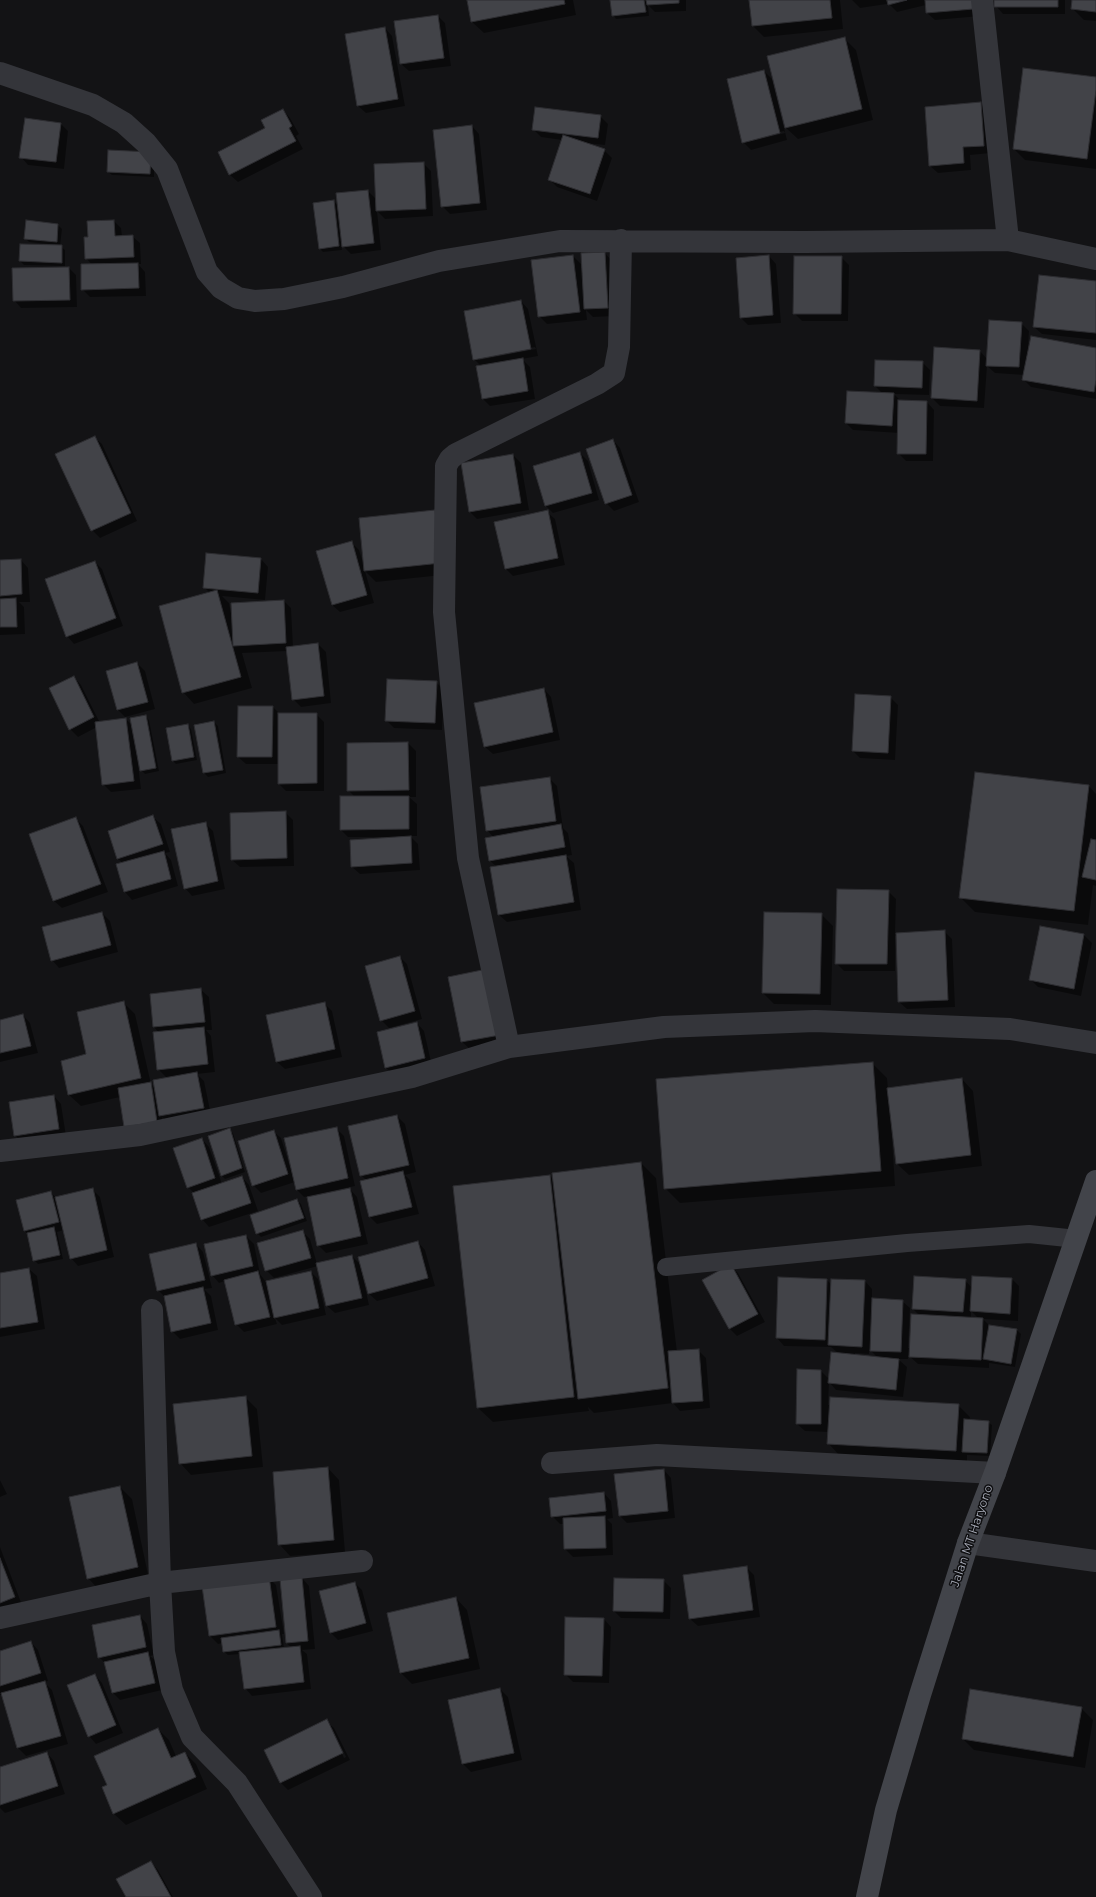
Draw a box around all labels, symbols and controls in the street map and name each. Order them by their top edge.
street label: Jalan MT Haryono [948,1483,996,1589]

